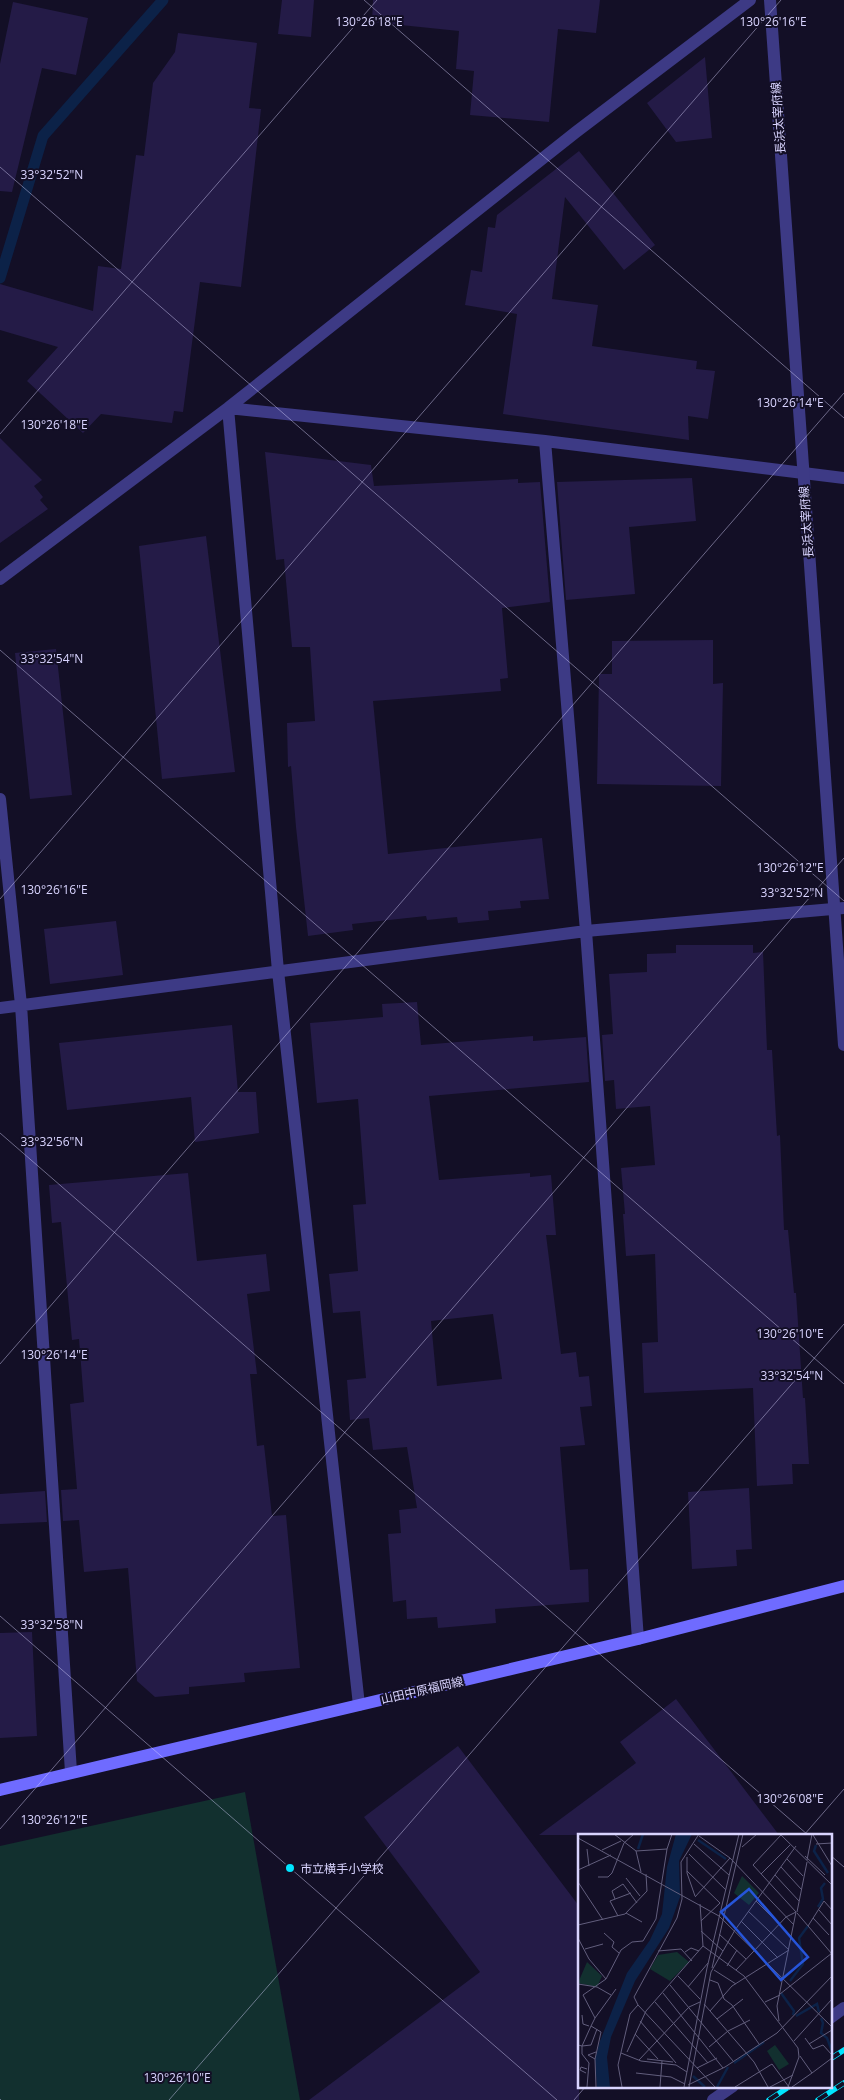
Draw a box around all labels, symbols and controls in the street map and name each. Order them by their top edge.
text: 130°26'18"E [335,13,403,30]
text: 130°26'16"E [739,13,807,30]
street label: 長浜太宰府線 [767,81,789,155]
text: 33°32'52"N [21,166,83,183]
text: 130°26'14"E [756,394,824,411]
text: 130°26'18"E [20,416,88,433]
street label: 長浜太宰府線 [795,485,817,559]
text: 33°32'54"N [21,650,83,667]
text: 130°26'12"E [756,859,824,876]
text: 130°26'16"E [20,881,88,898]
text: 33°32'52"N [761,884,823,901]
text: 33°32'56"N [21,1133,83,1150]
text: 130°26'10"E [756,1325,824,1342]
text: 130°26'14"E [20,1346,88,1363]
text: 33°32'54"N [761,1367,823,1384]
text: 33°32'58"N [21,1616,83,1633]
street label: 山田中原福岡線 [379,1672,465,1708]
text: 130°26'08"E [756,1790,824,1807]
text: 130°26'12"E [20,1811,88,1828]
inset map [578,1834,832,2088]
place label: 市立横手小学校 [300,1860,384,1877]
marker: 市立横手小学校 [284,1862,296,1874]
text: 130°26'10"E [143,2069,211,2086]

